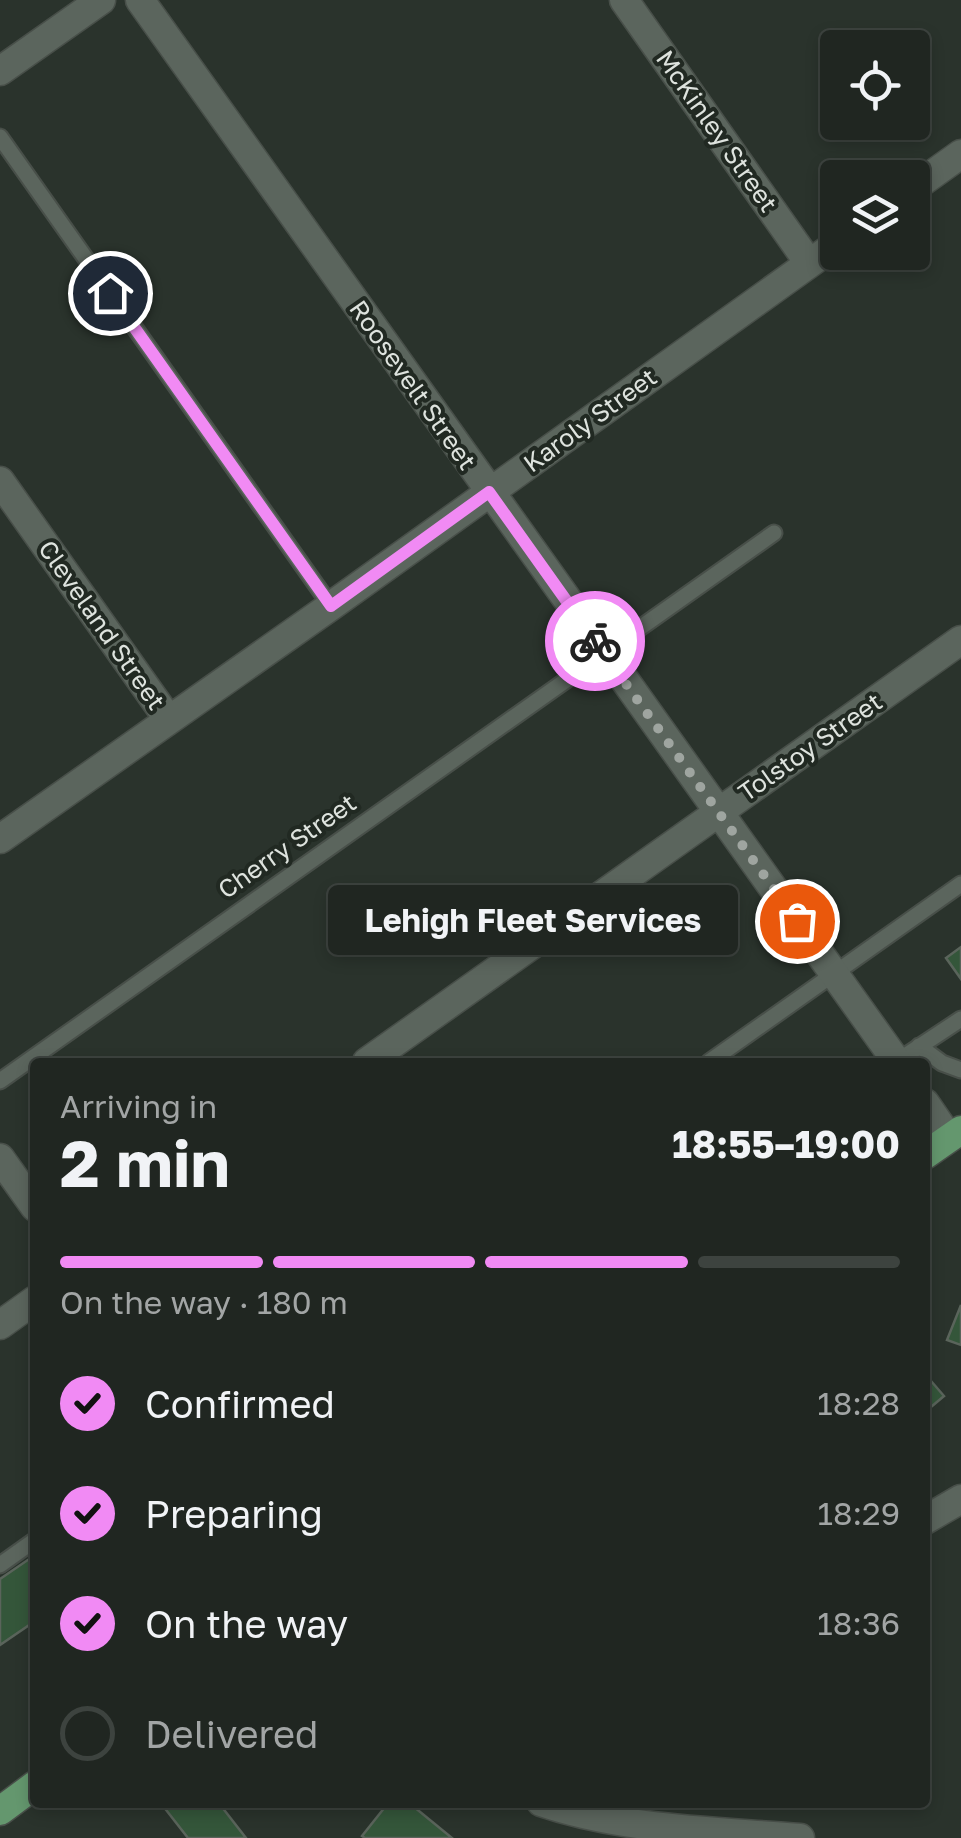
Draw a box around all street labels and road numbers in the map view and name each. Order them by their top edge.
street label: McKinley Street [650,44,785,218]
street label: Roosevelt Street [343,294,483,475]
street label: Karoly Street [517,361,662,478]
street label: Cleveland Street [32,534,172,715]
street label: Tolstoy Street [732,686,888,808]
street label: Cherry Street [212,787,362,905]

